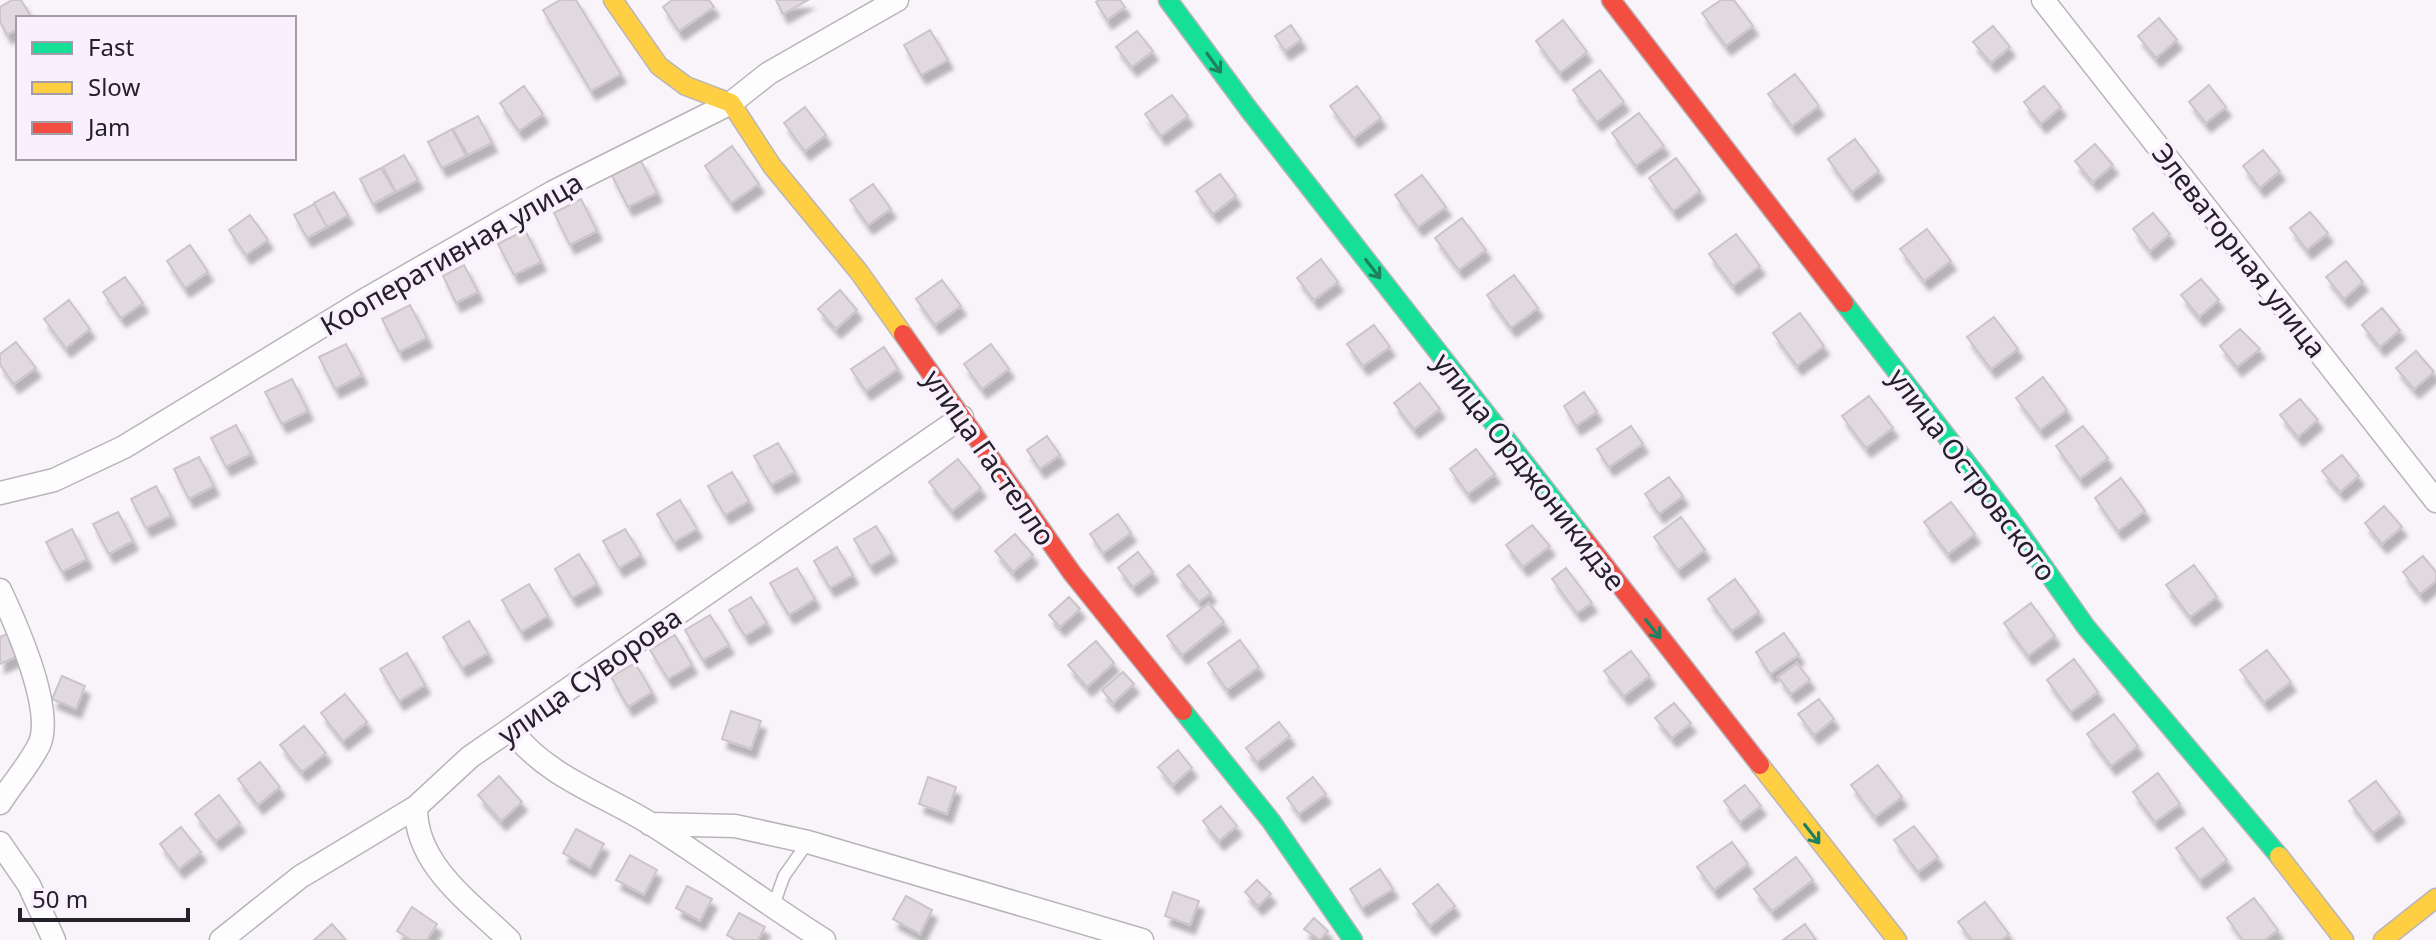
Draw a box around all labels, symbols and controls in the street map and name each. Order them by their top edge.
legend [16,16,296,160]
text: Fast [88,30,134,63]
one-way arrow [1206,51,1223,73]
text: Slow [88,70,140,103]
text: Jam [86,110,130,143]
street label: Элеваторная улица [2144,135,2336,365]
street label: Кооперативная улица [313,162,589,344]
one-way arrow [1364,258,1381,279]
street label: улица Орджоникидзе [1425,344,1635,598]
street label: улица Островского [1880,360,2066,588]
street label: улица Гастелло [915,361,1065,553]
street label: улица Суворова [490,597,688,753]
one-way arrow [1644,618,1661,639]
one-way arrow [1803,823,1821,844]
scale bar [20,872,188,922]
text: 50 m [32,882,88,915]

